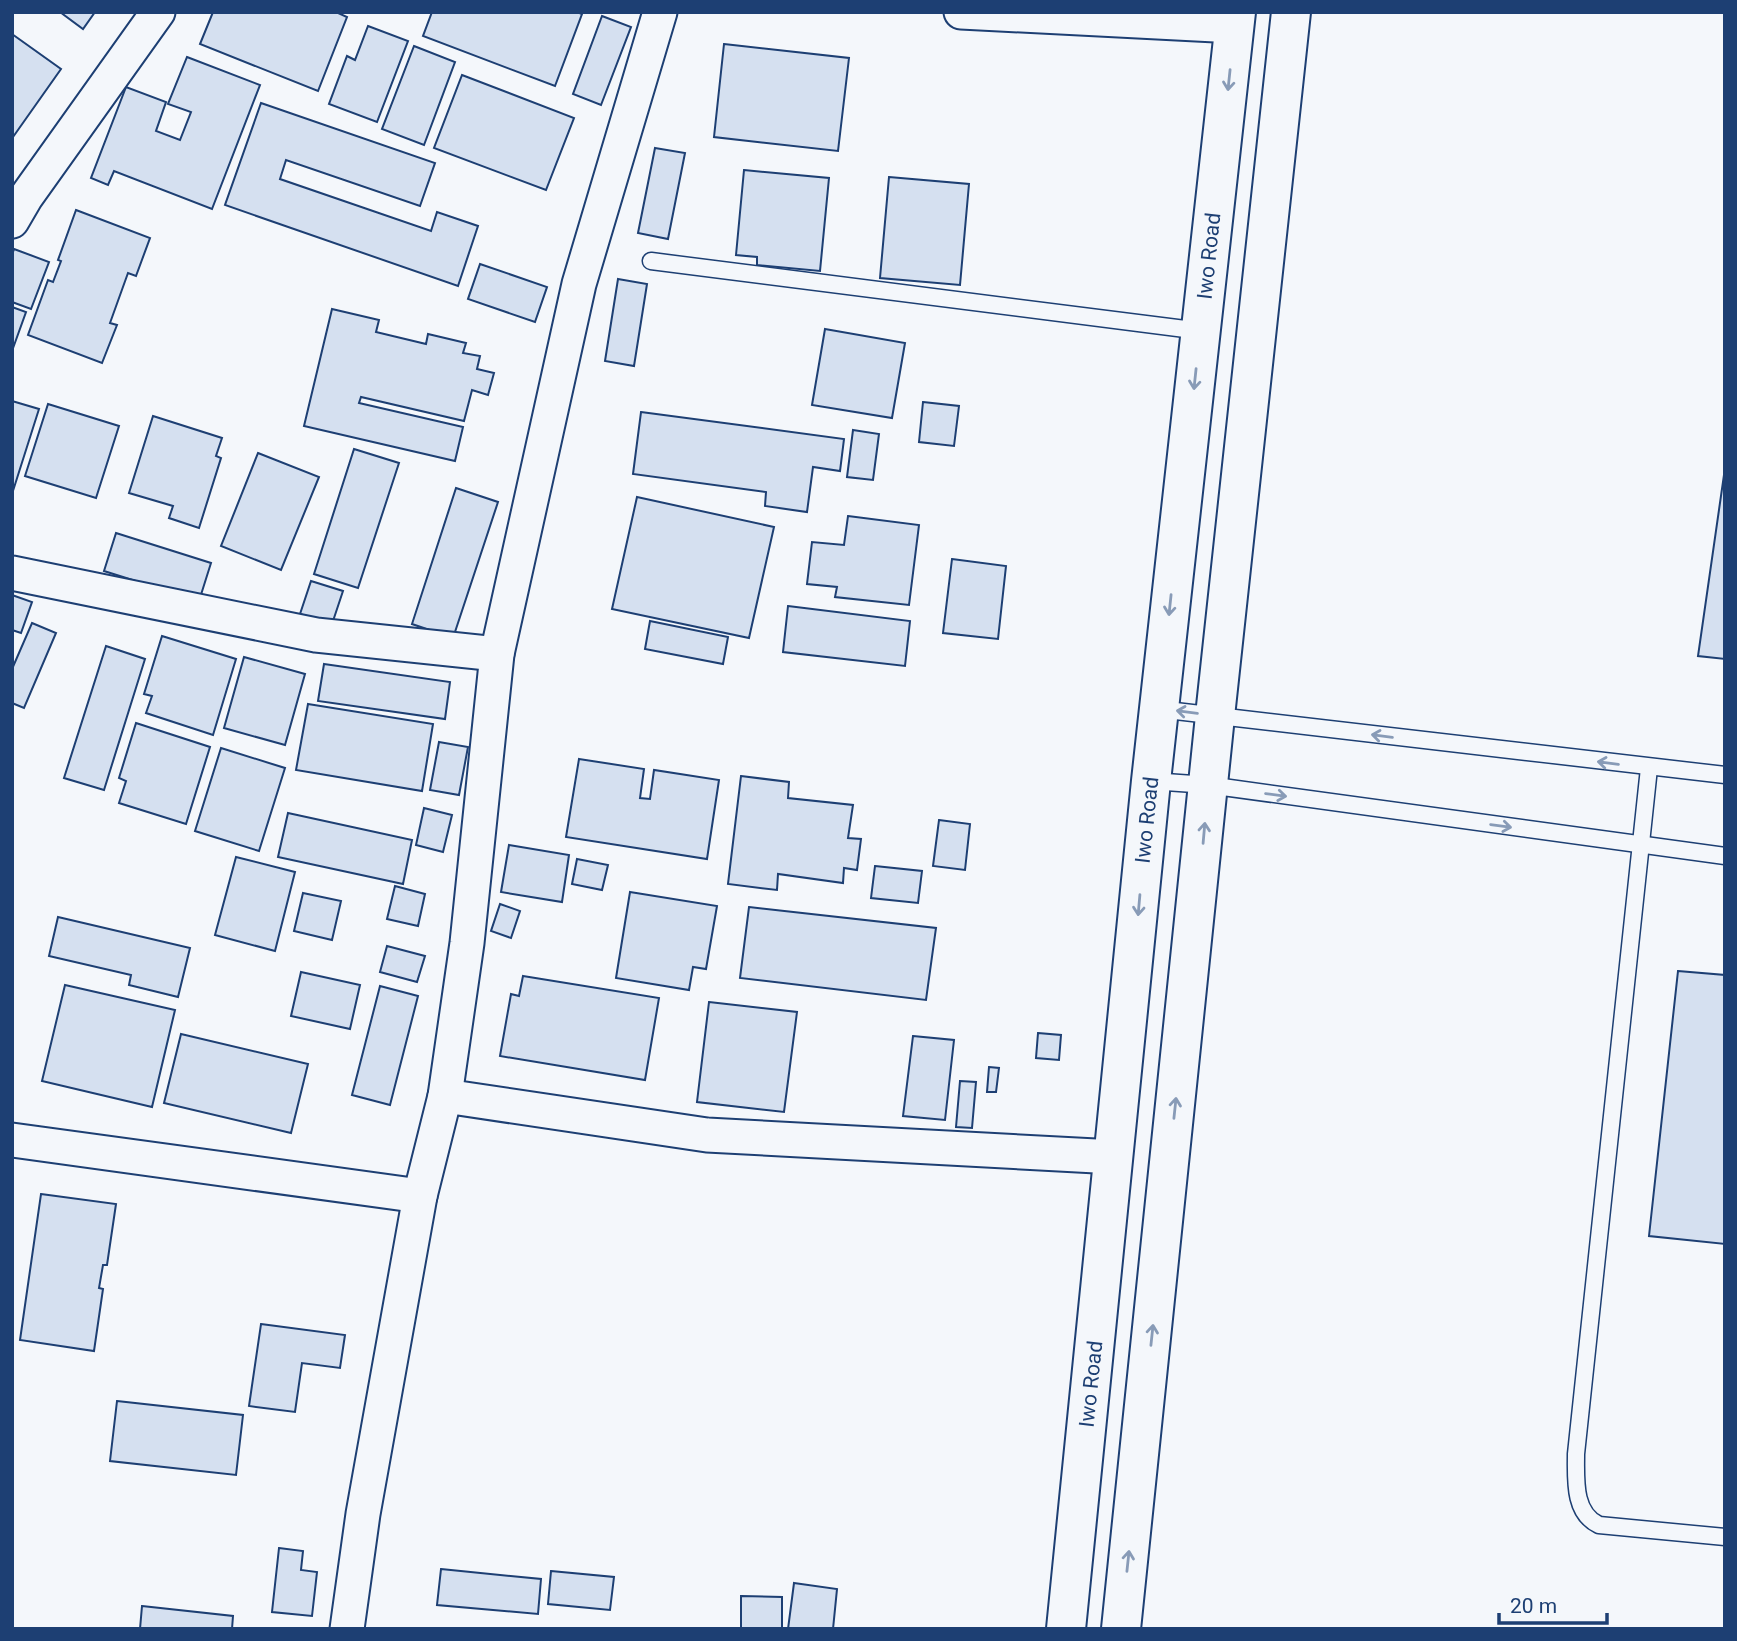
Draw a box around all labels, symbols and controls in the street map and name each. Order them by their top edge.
one-way arrow [1222,68,1235,91]
street label: Iwo Road [1193,212,1225,300]
one-way arrow [1189,367,1202,390]
one-way arrow [1163,593,1176,616]
one-way arrow [1176,706,1198,719]
one-way arrow [1371,729,1394,742]
one-way arrow [1597,756,1620,769]
street label: Iwo Road [1131,776,1163,864]
one-way arrow [1264,788,1287,801]
one-way arrow [1489,820,1512,833]
one-way arrow [1198,822,1211,845]
one-way arrow [1132,893,1145,915]
one-way arrow [1169,1098,1182,1120]
one-way arrow [1146,1324,1159,1346]
street label: Iwo Road [1075,1340,1107,1428]
one-way arrow [1122,1550,1135,1573]
scale bar [1499,1582,1608,1626]
text: 20 m [1510,1594,1557,1618]

